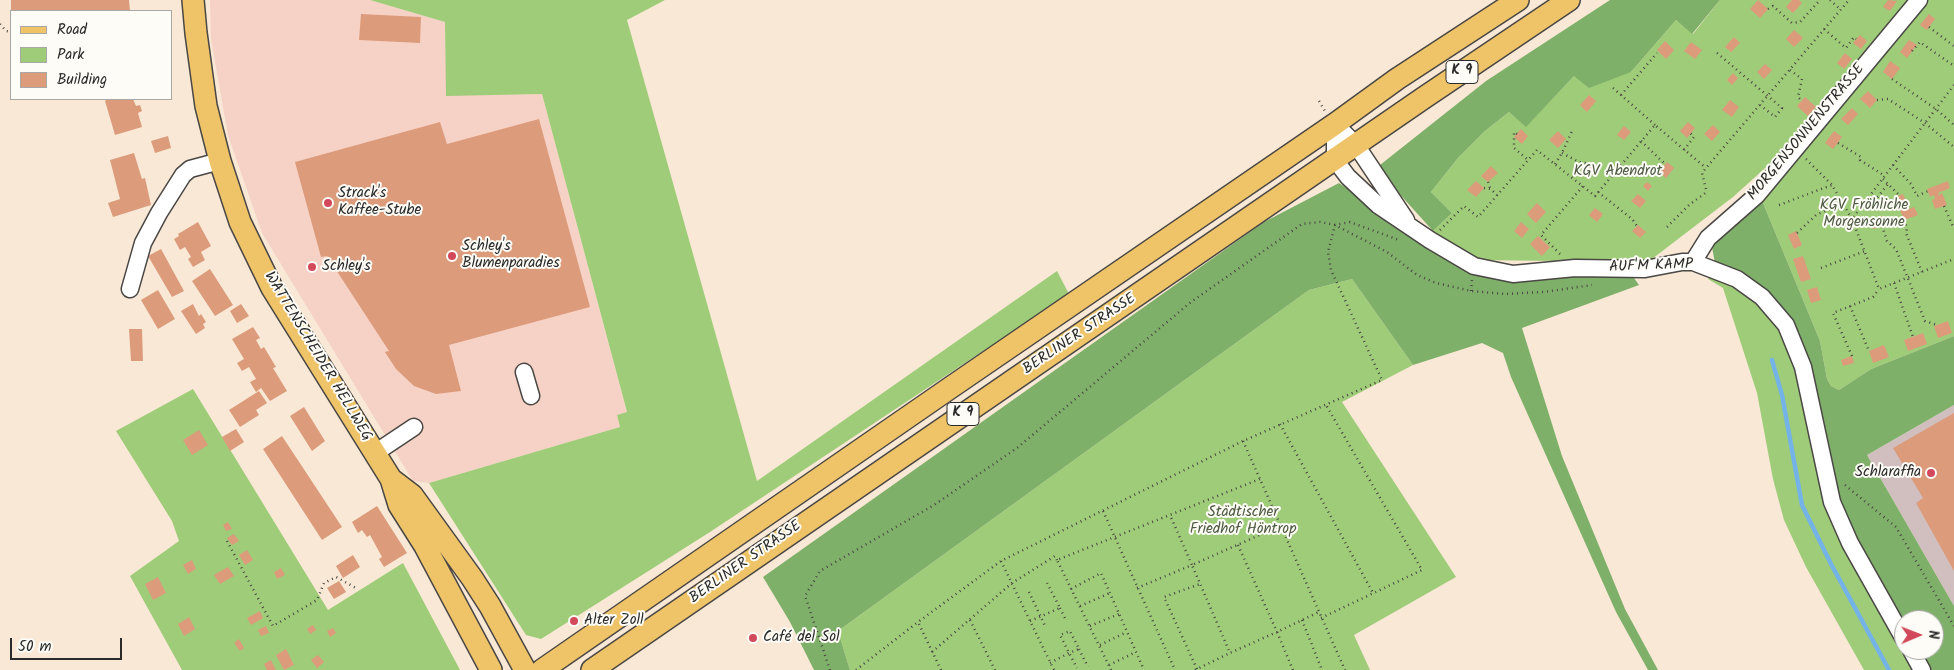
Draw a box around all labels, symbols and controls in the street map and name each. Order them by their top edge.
legend [10,10,172,100]
text: Road [57,18,87,42]
text: Park [57,43,84,67]
road number: K 9 [1446,61,1478,84]
street label: MORGENSONNENSTRASSE [1745,61,1869,205]
text: Building [57,68,107,92]
park label: KGV Abendrot [1574,163,1662,181]
place label: Strack's Kaffee-Stube [338,185,421,220]
marker: Strack's Kaffee-Stube [322,197,334,209]
park label: KGV Fröhliche Morgensonne [1820,197,1908,232]
place label: Schley's Blumenparadies [462,238,560,273]
marker: Schley's Blumenparadies [446,250,458,262]
street label: AUF'M KAMP [1609,257,1693,277]
place label: Schley's [322,258,371,276]
marker: Schley's [306,261,318,273]
street label: WATTENSCHEIDER HELLWEG [259,269,375,445]
street label: BERLINER STRASSE [1020,291,1140,379]
road number: K 9 [947,402,979,426]
place label: Schlaraffia [1855,464,1921,482]
marker: Schlaraffia [1925,467,1937,479]
park label: Städtischer Friedhof Höntrop [1190,504,1296,539]
street label: BERLINER STRASSE [687,518,805,608]
north arrow [1894,610,1944,660]
place label: Alter Zoll [584,612,644,630]
marker: Alter Zoll [568,615,580,627]
scale bar [12,628,125,660]
place label: Café del Sol [763,629,840,647]
text: N [1922,630,1944,639]
marker: Café del Sol [747,632,759,644]
text: 50 m [18,635,52,659]

